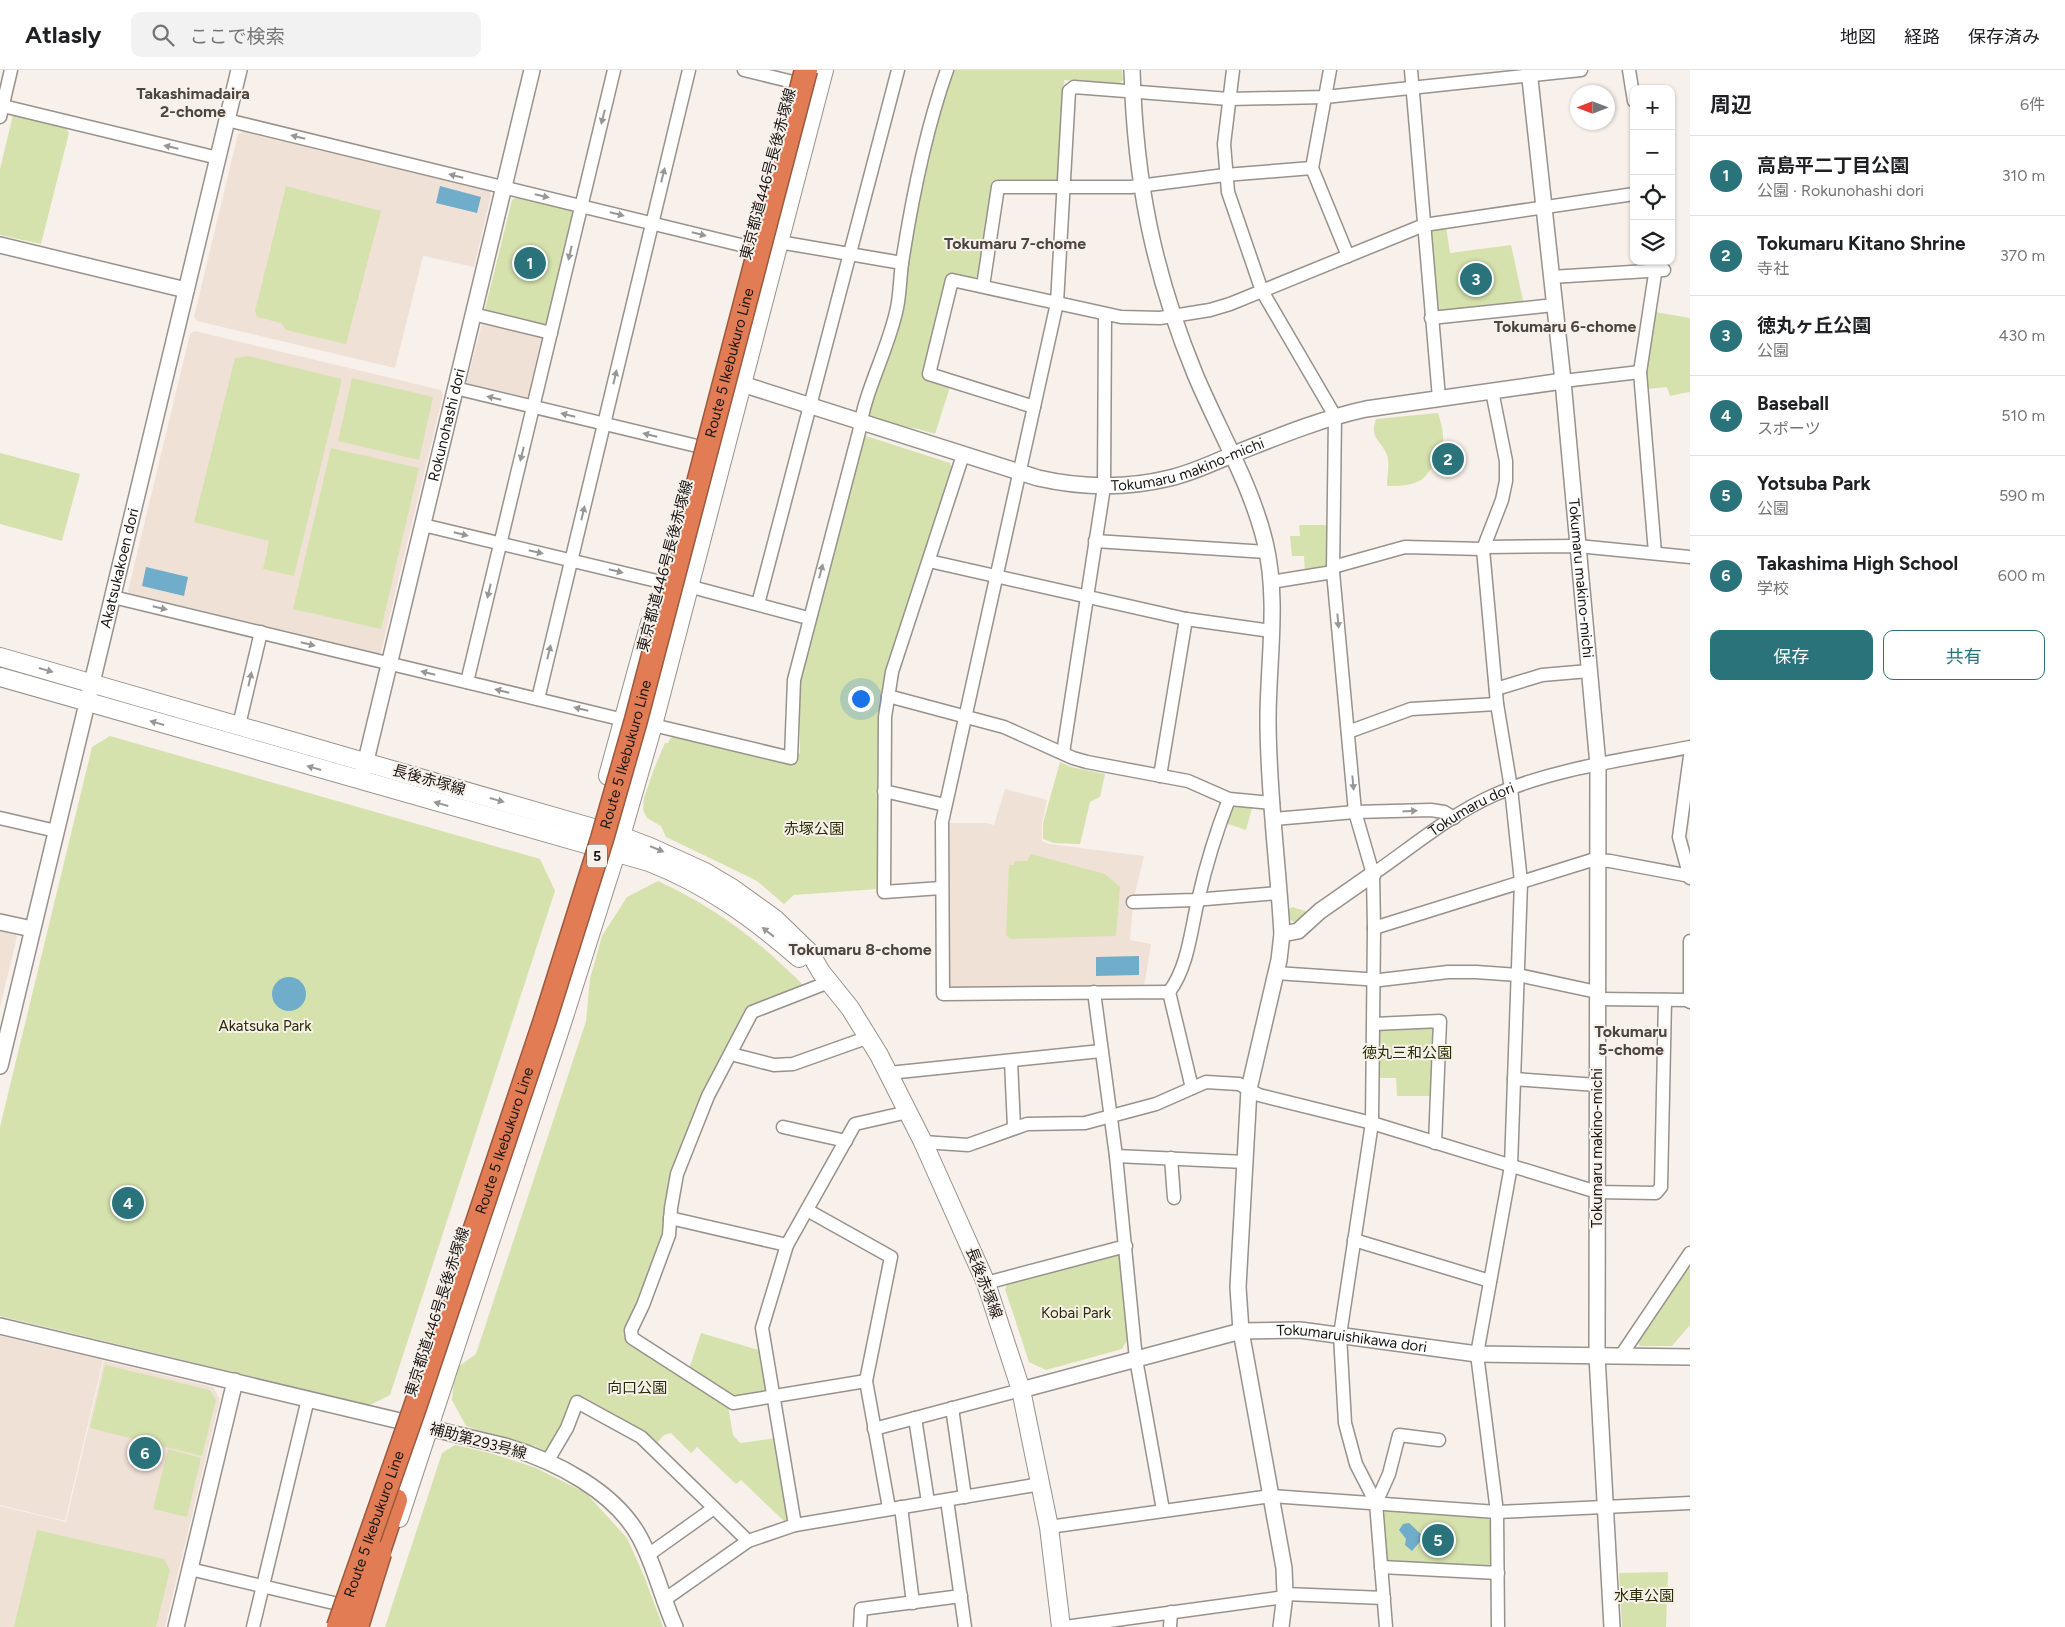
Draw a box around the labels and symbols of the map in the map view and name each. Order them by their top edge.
district label: Takashimadaira 2-chome [136,84,250,121]
north arrow [1570,85,1615,130]
street label: 東京都道446号長後赤塚線 [736,86,800,262]
one-way arrow [599,110,607,125]
one-way arrow [291,133,306,141]
one-way arrow [163,143,178,151]
one-way arrow [659,168,667,183]
one-way arrow [449,172,464,180]
one-way arrow [535,192,550,200]
one-way arrow [609,210,624,218]
one-way arrow [692,230,707,238]
district label: Tokumaru 7-chome [944,234,1086,253]
pin: 1 [514,244,546,282]
one-way arrow [566,245,574,260]
pin: 3 [1460,260,1492,298]
street label: Route 5 Ikebukuro Line [701,286,758,440]
district label: Tokumaru 6-chome [1494,317,1636,336]
street label: Rokunohashi dori [424,367,469,483]
one-way arrow [611,369,619,384]
one-way arrow [487,394,502,402]
one-way arrow [561,411,576,419]
one-way arrow [643,431,658,439]
street label: Tokumaru makino-michi [1110,434,1267,495]
pin: 2 [1432,440,1464,478]
one-way arrow [518,447,526,462]
street label: 東京都道446号長後赤塚線 [633,478,697,654]
street label: Tokumaru makino-michi [1565,498,1597,659]
street label: Akatsukakoen dori [96,506,143,630]
one-way arrow [579,506,587,521]
one-way arrow [454,530,469,538]
one-way arrow [528,548,543,556]
one-way arrow [818,564,826,579]
one-way arrow [609,567,624,575]
one-way arrow [485,583,493,598]
one-way arrow [153,604,168,612]
one-way arrow [1334,613,1342,629]
one-way arrow [301,640,316,648]
one-way arrow [545,644,553,659]
one-way arrow [39,666,54,674]
one-way arrow [421,669,436,677]
one-way arrow [246,671,254,686]
street label: Route 5 Ikebukuro Line [596,678,655,831]
your location [848,686,874,712]
one-way arrow [495,687,510,695]
one-way arrow [573,705,588,713]
one-way arrow [150,718,165,726]
street label: 長後赤塚線 [390,761,468,799]
one-way arrow [306,763,321,771]
one-way arrow [1349,775,1357,791]
street label: Tokumaru dori [1425,779,1517,840]
one-way arrow [489,796,504,804]
one-way arrow [433,800,448,808]
one-way arrow [1402,807,1418,815]
park label: 赤塚公園 [784,820,844,838]
road number: 5 [587,844,607,868]
one-way arrow [650,846,664,854]
one-way arrow [762,926,775,937]
district label: Tokumaru 8-chome [788,940,932,959]
park label: Akatsuka Park [219,1017,312,1035]
district label: Tokumaru 5-chome [1595,1022,1667,1059]
park label: 徳丸三和公園 [1362,1044,1452,1062]
street label: Route 5 Ikebukuro Line [471,1065,538,1217]
street label: Tokumaru makino-michi [1588,1068,1606,1228]
pin: 4 [112,1184,144,1222]
street label: 東京都道446号長後赤塚線 [401,1225,473,1399]
street label: 長後赤塚線 [962,1245,1006,1321]
park label: Kobai Park [1041,1304,1112,1322]
street label: Tokumaruishikawa dori [1276,1321,1428,1356]
park label: 向口公園 [607,1379,667,1397]
street label: 補助第293号線 [427,1419,529,1463]
pin: 6 [129,1434,161,1472]
street label: Route 5 Ikebukuro Line [340,1448,408,1600]
pin: 5 [1422,1521,1454,1559]
park label: 水車公園 [1614,1587,1674,1605]

